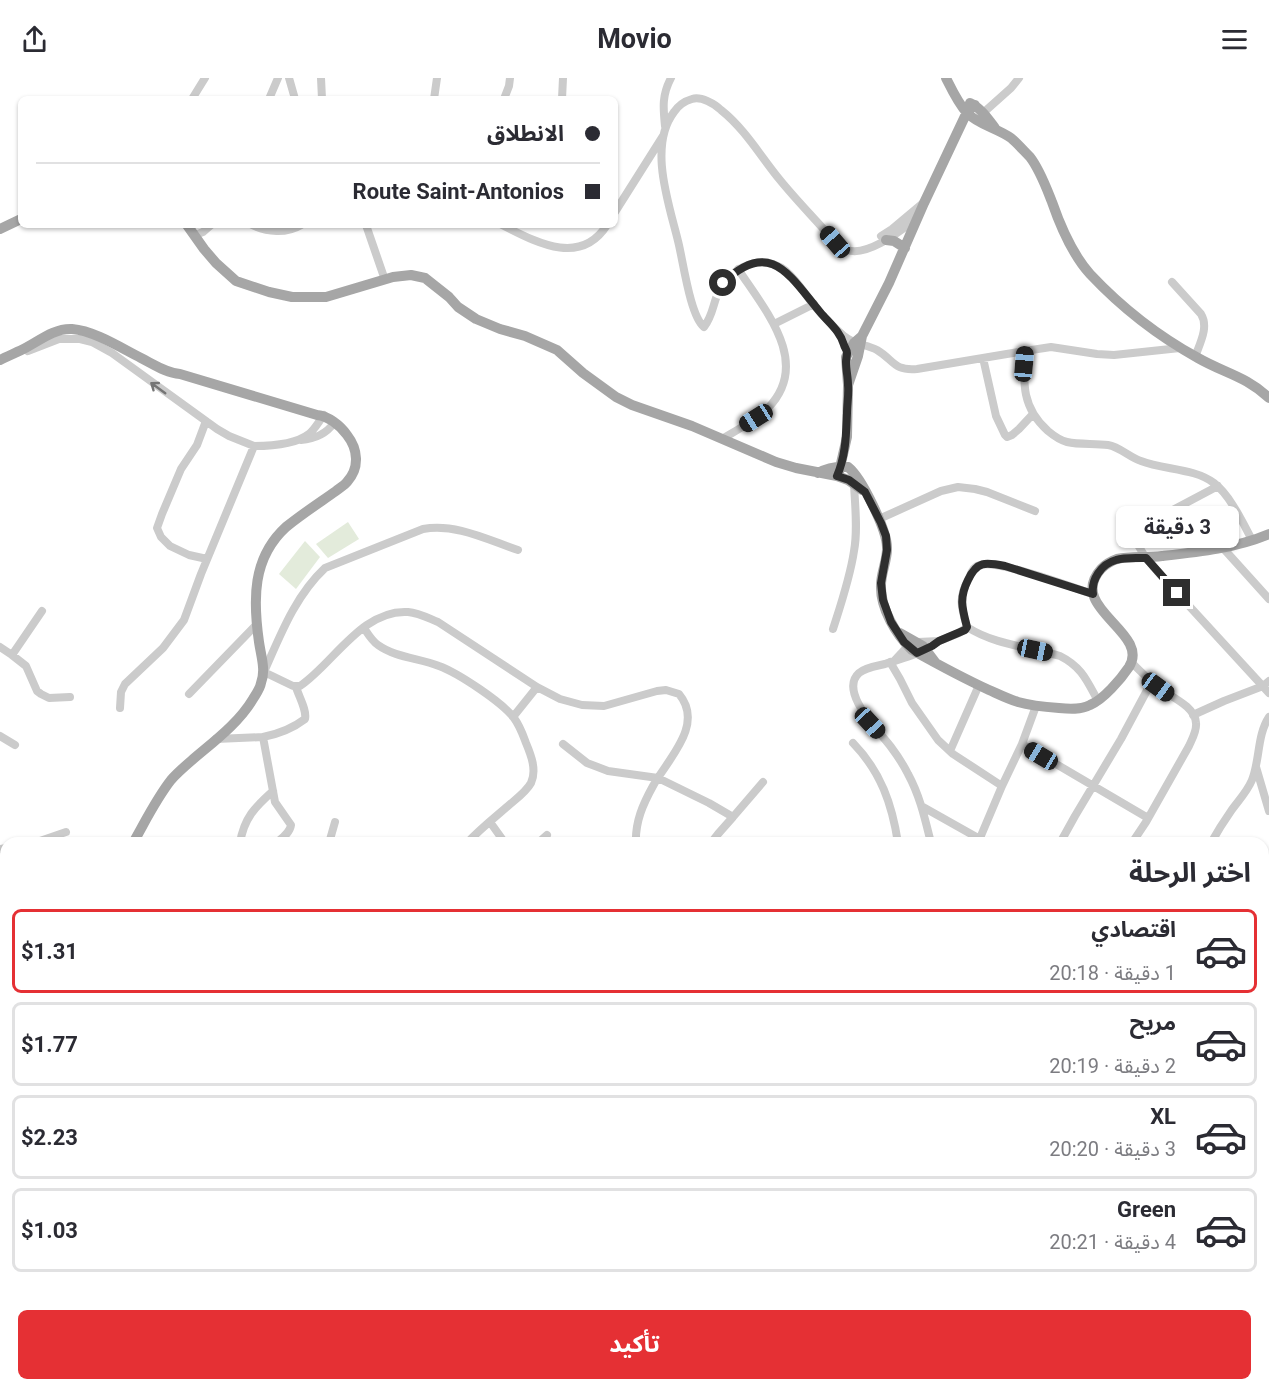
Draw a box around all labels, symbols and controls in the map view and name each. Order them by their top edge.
icon: share [18,23,51,56]
text: Movio [597,23,672,55]
icon: menu [1218,23,1251,56]
text: الانطلاق [487,121,564,146]
text: Route Saint-Antonios [353,179,564,204]
car [816,223,854,261]
route start [709,269,736,296]
car [1013,345,1035,383]
one-way arrow [151,381,167,394]
car [736,401,776,435]
callout: 3 دقيقة [1116,506,1238,548]
text: 3 دقيقة [1144,515,1211,539]
route end [1163,579,1190,606]
car [1016,637,1054,663]
car [1138,669,1178,705]
car [851,704,889,742]
car [1021,739,1061,773]
text: اختر الرحلة [1129,857,1251,889]
text: اقتصادي [1091,917,1176,942]
icon: car [1194,924,1248,978]
text: $1.31 [21,939,78,964]
text: 1 دقيقة · 20:18 [1049,961,1176,985]
text: مريح [1130,1010,1176,1035]
icon: car [1194,1017,1248,1071]
text: $1.77 [21,1032,78,1057]
text: 2 دقيقة · 20:19 [1049,1054,1176,1078]
text: XL [1150,1104,1176,1129]
icon: car [1194,1110,1248,1164]
text: $2.23 [21,1125,78,1150]
text: 3 دقيقة · 20:20 [1049,1137,1176,1161]
text: Green [1117,1197,1176,1222]
icon: car [1194,1203,1248,1257]
text: $1.03 [21,1218,78,1243]
text: 4 دقيقة · 20:21 [1049,1230,1176,1254]
button: تأكيد [18,1310,1251,1379]

